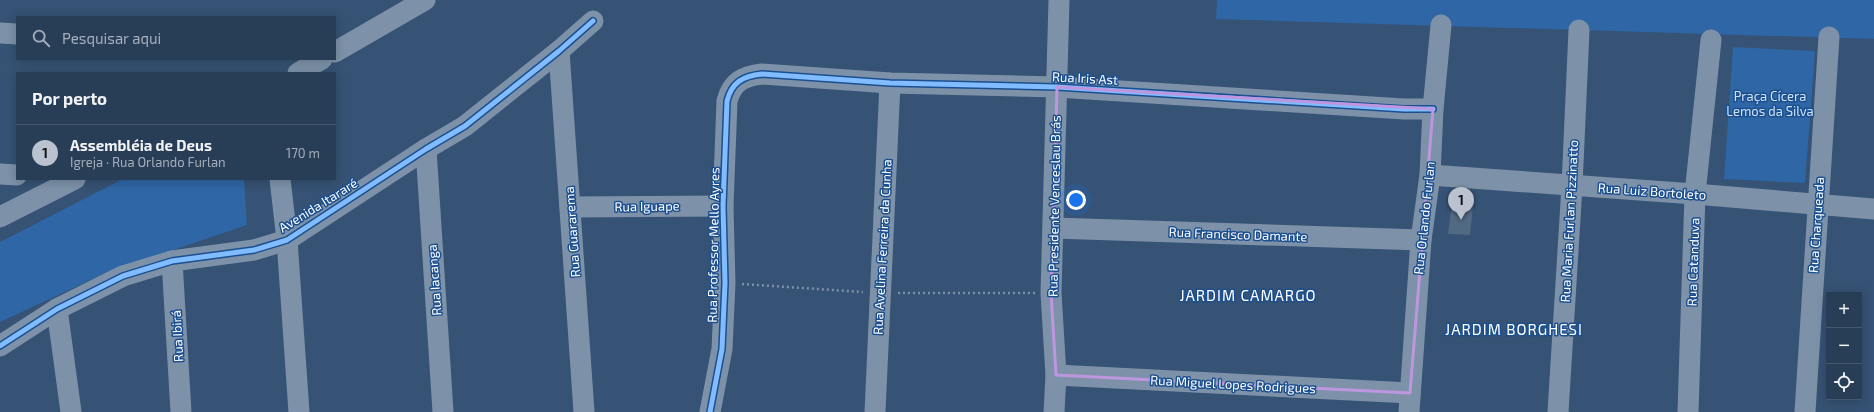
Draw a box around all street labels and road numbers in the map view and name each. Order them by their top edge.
street label: Rua Iris Ast [1052,68,1118,88]
street label: Rua Presidente Venceslau Brás [1044,115,1064,297]
street label: Rua Maria Furlan Pizzinatto [1557,139,1581,303]
street label: Rua Avelina Ferreira da Cunha [869,159,895,335]
street label: Rua Orlando Furlan [1410,161,1438,275]
street label: Rua Professor Mello Ayres [704,167,722,323]
street label: Avenida Itararé [276,174,360,236]
street label: Rua Charqueada [1805,176,1827,274]
street label: Rua Luiz Bortoleto [1597,179,1707,203]
street label: Rua Guararema [561,186,583,278]
street label: Rua Iguape [614,197,680,215]
street label: Rua Catanduva [1683,217,1703,307]
street label: Rua Francisco Damante [1168,224,1308,244]
street label: Rua Iacanga [424,244,444,316]
street label: Rua Ibirá [168,310,186,362]
street label: Rua Miguel Lopes Rodrigues [1150,372,1316,396]

